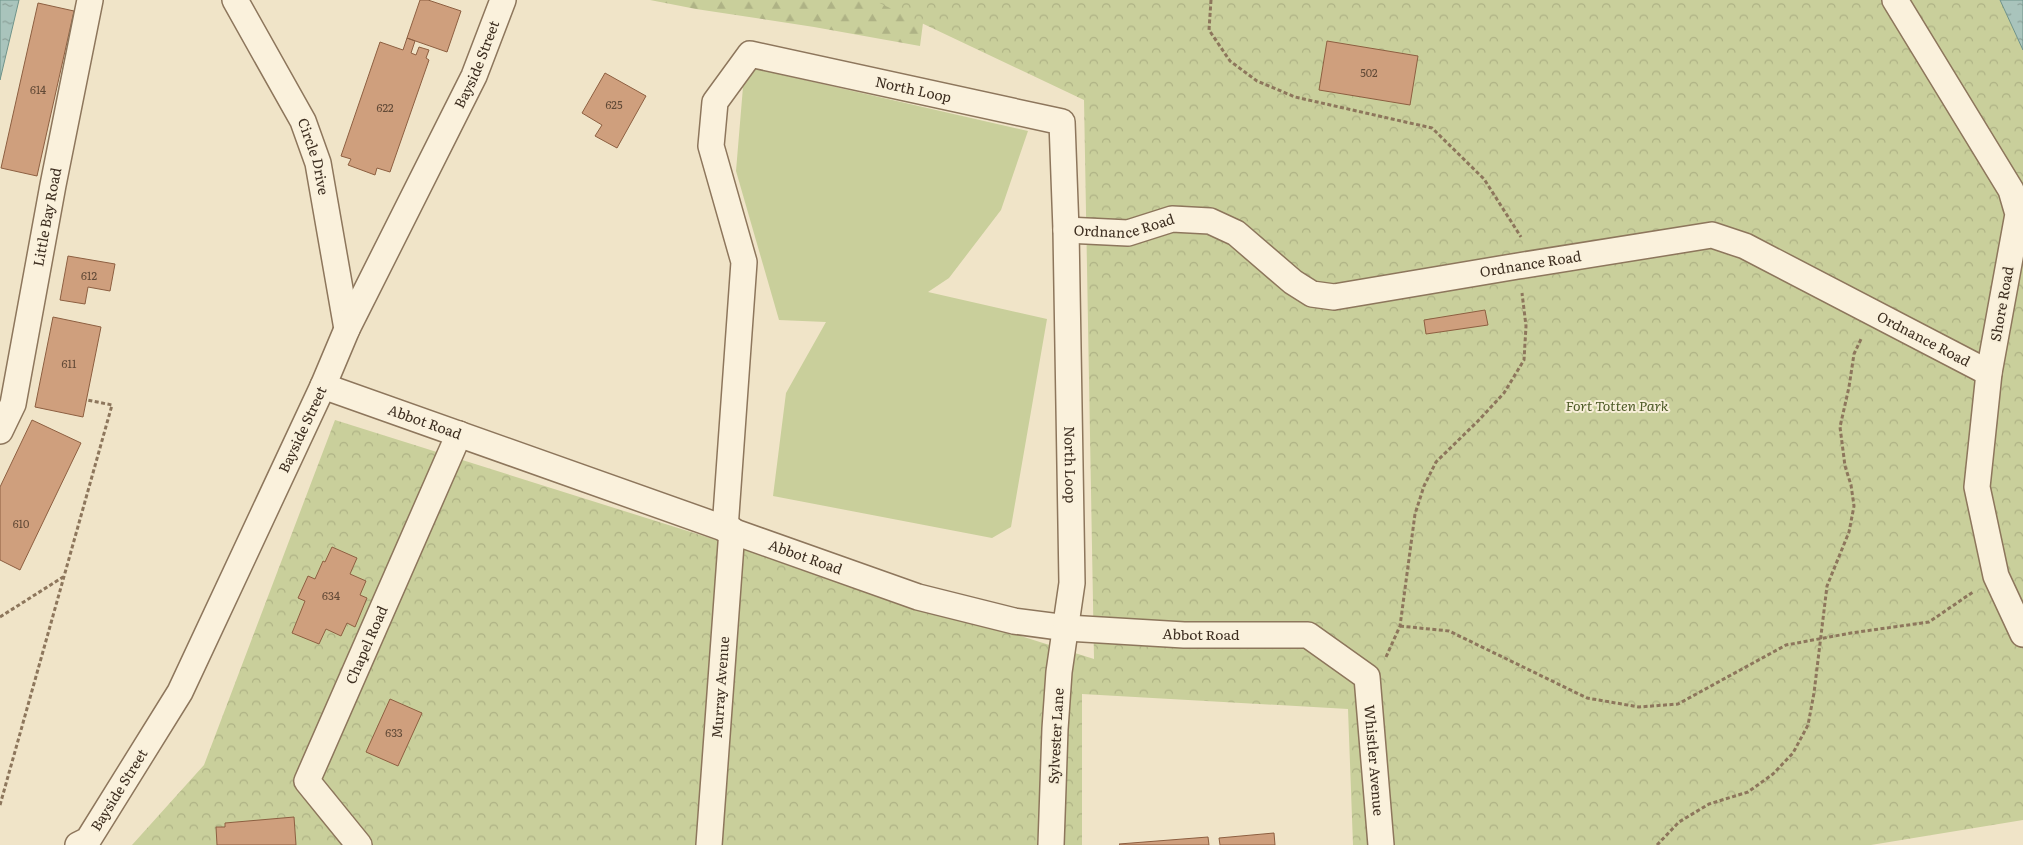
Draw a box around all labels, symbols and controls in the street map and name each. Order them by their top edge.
street label: Bayside Street [449,17,503,111]
house number: 502 [1360,64,1378,80]
street label: North Loop [874,71,953,107]
house number: 614 [30,81,46,97]
house number: 625 [605,96,623,112]
house number: 622 [376,99,394,115]
street label: Circle Drive [294,115,334,196]
street label: Little Bay Road [27,165,65,268]
street label: Ordnance Road [1073,208,1177,242]
street label: Ordnance Road [1478,245,1583,281]
street label: Shore Road [1985,264,2018,343]
house number: 612 [81,267,97,283]
street label: Ordnance Road [1874,306,1975,371]
house number: 611 [62,355,77,371]
street label: Bayside Street [273,382,331,476]
park label: Fort Totten Park [1566,395,1669,415]
street label: Abbot Road [385,399,465,444]
street label: North Loop [1060,426,1082,504]
house number: 610 [13,515,29,531]
street label: Abbot Road [766,534,846,579]
house number: 634 [322,587,340,603]
street label: Chapel Road [340,602,392,687]
street label: Abbot Road [1162,623,1240,644]
street label: Murray Avenue [706,636,733,739]
street label: Sylvester Lane [1043,687,1068,784]
street label: Whistler Avenue [1360,704,1390,817]
house number: 633 [385,724,403,740]
street label: Bayside Street [85,744,152,834]

